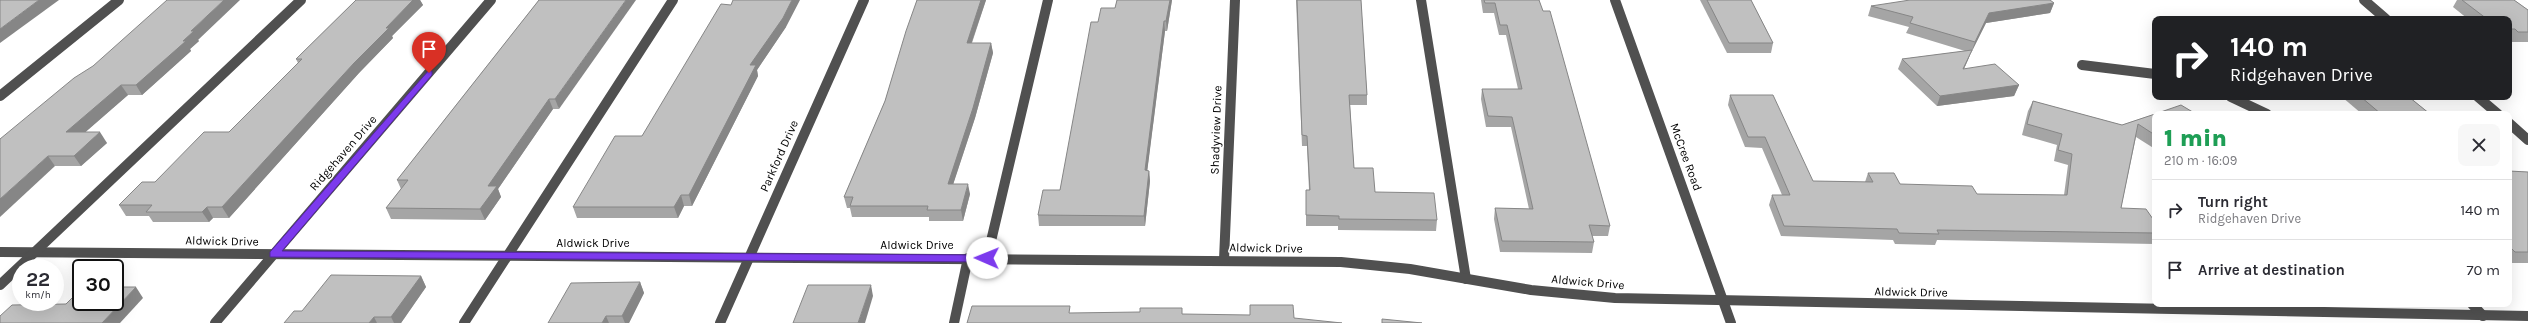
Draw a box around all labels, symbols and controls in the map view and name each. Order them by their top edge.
text: 140 m [2230,30,2308,63]
pin [412,32,446,73]
icon: right [2164,32,2216,84]
icon: arrive [418,38,440,60]
text: Ridgehaven Drive [2230,64,2373,86]
street label: Shadyview Drive [1207,85,1225,175]
street label: Ridgehaven Drive [307,113,379,193]
street label: Parkford Drive [757,118,801,194]
street label: McCree Road [1667,121,1705,193]
text: 1 min [2164,124,2227,152]
button: close [2458,124,2500,166]
text: 210 m · 16:09 [2164,153,2237,168]
text: Turn right [2198,193,2268,211]
icon: right [2164,199,2186,221]
text: 140 m [2460,201,2500,219]
text: Ridgehaven Drive [2198,211,2301,226]
street label: Aldwick Drive [185,233,259,249]
street label: Aldwick Drive [556,236,630,250]
position arrow [966,237,1008,279]
street label: Aldwick Drive [880,238,954,252]
street label: Aldwick Drive [1229,240,1303,256]
speed limit sign: 30 [72,259,124,311]
icon: arrive [2164,259,2186,281]
text: Arrive at destination [2198,261,2345,279]
text: 70 m [2466,261,2500,279]
text: 22 [26,268,50,291]
street label: Aldwick Drive [1551,272,1625,292]
street label: Aldwick Drive [1874,284,1948,300]
text: km/h [25,289,51,301]

